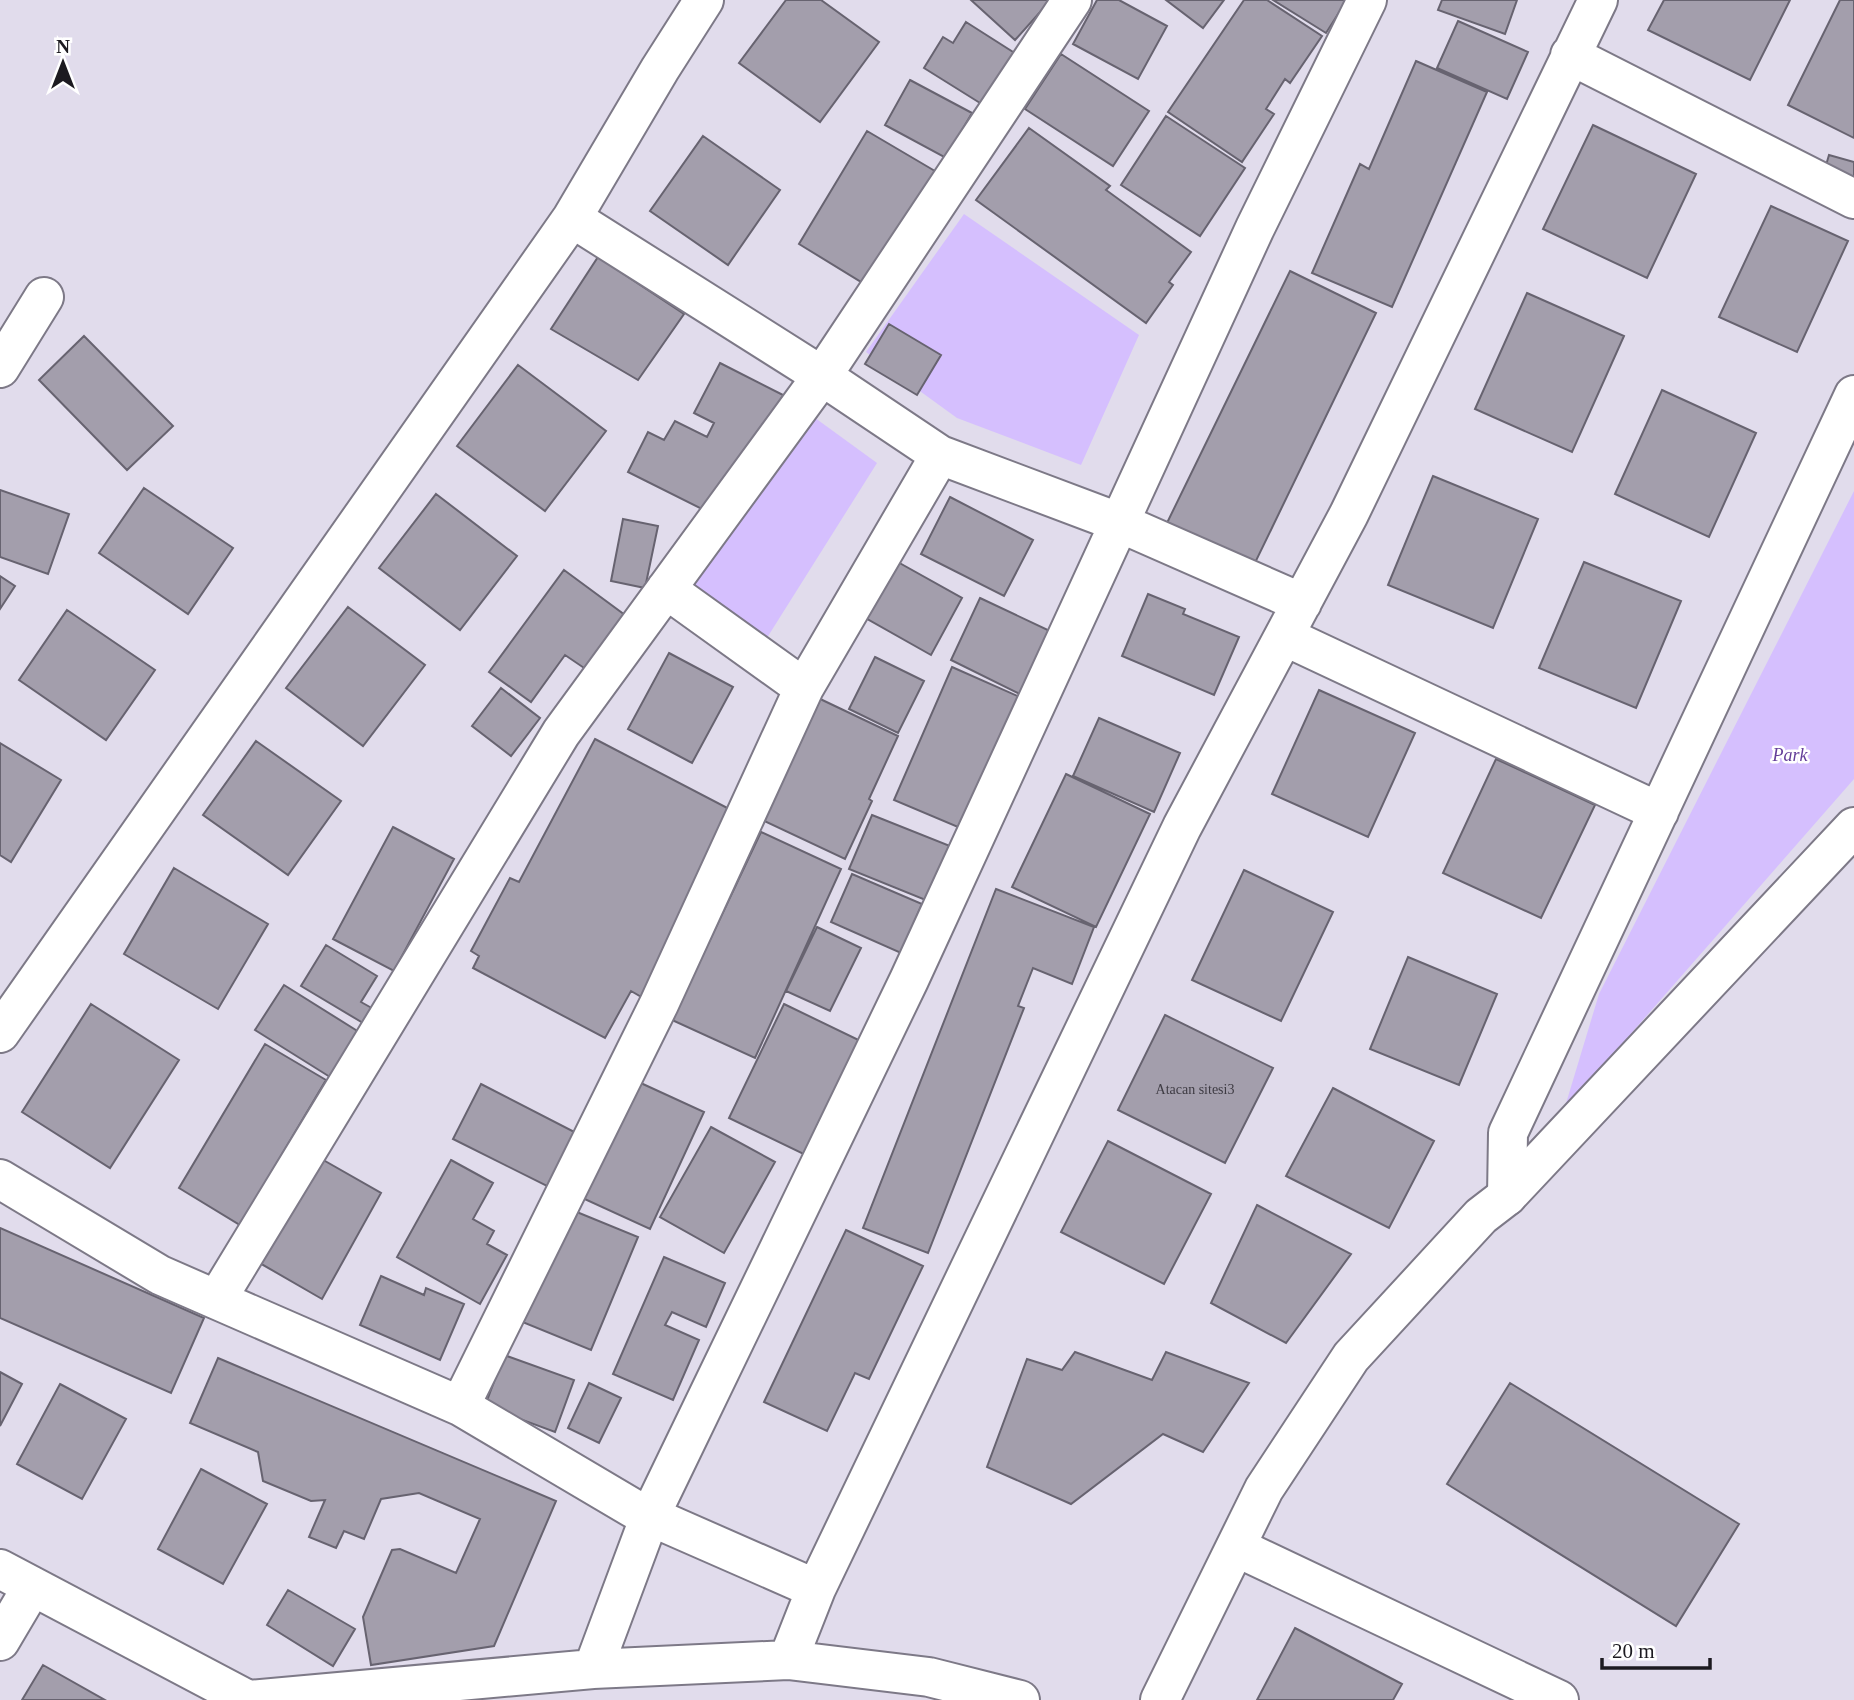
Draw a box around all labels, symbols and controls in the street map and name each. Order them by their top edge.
north arrow [28,28,98,98]
text: N [56,36,70,57]
park label: Park [1772,745,1809,765]
house number: Atacan sitesi3 [1156,1082,1234,1097]
scale bar [1602,1626,1710,1670]
text: 20 m [1612,1639,1655,1663]

